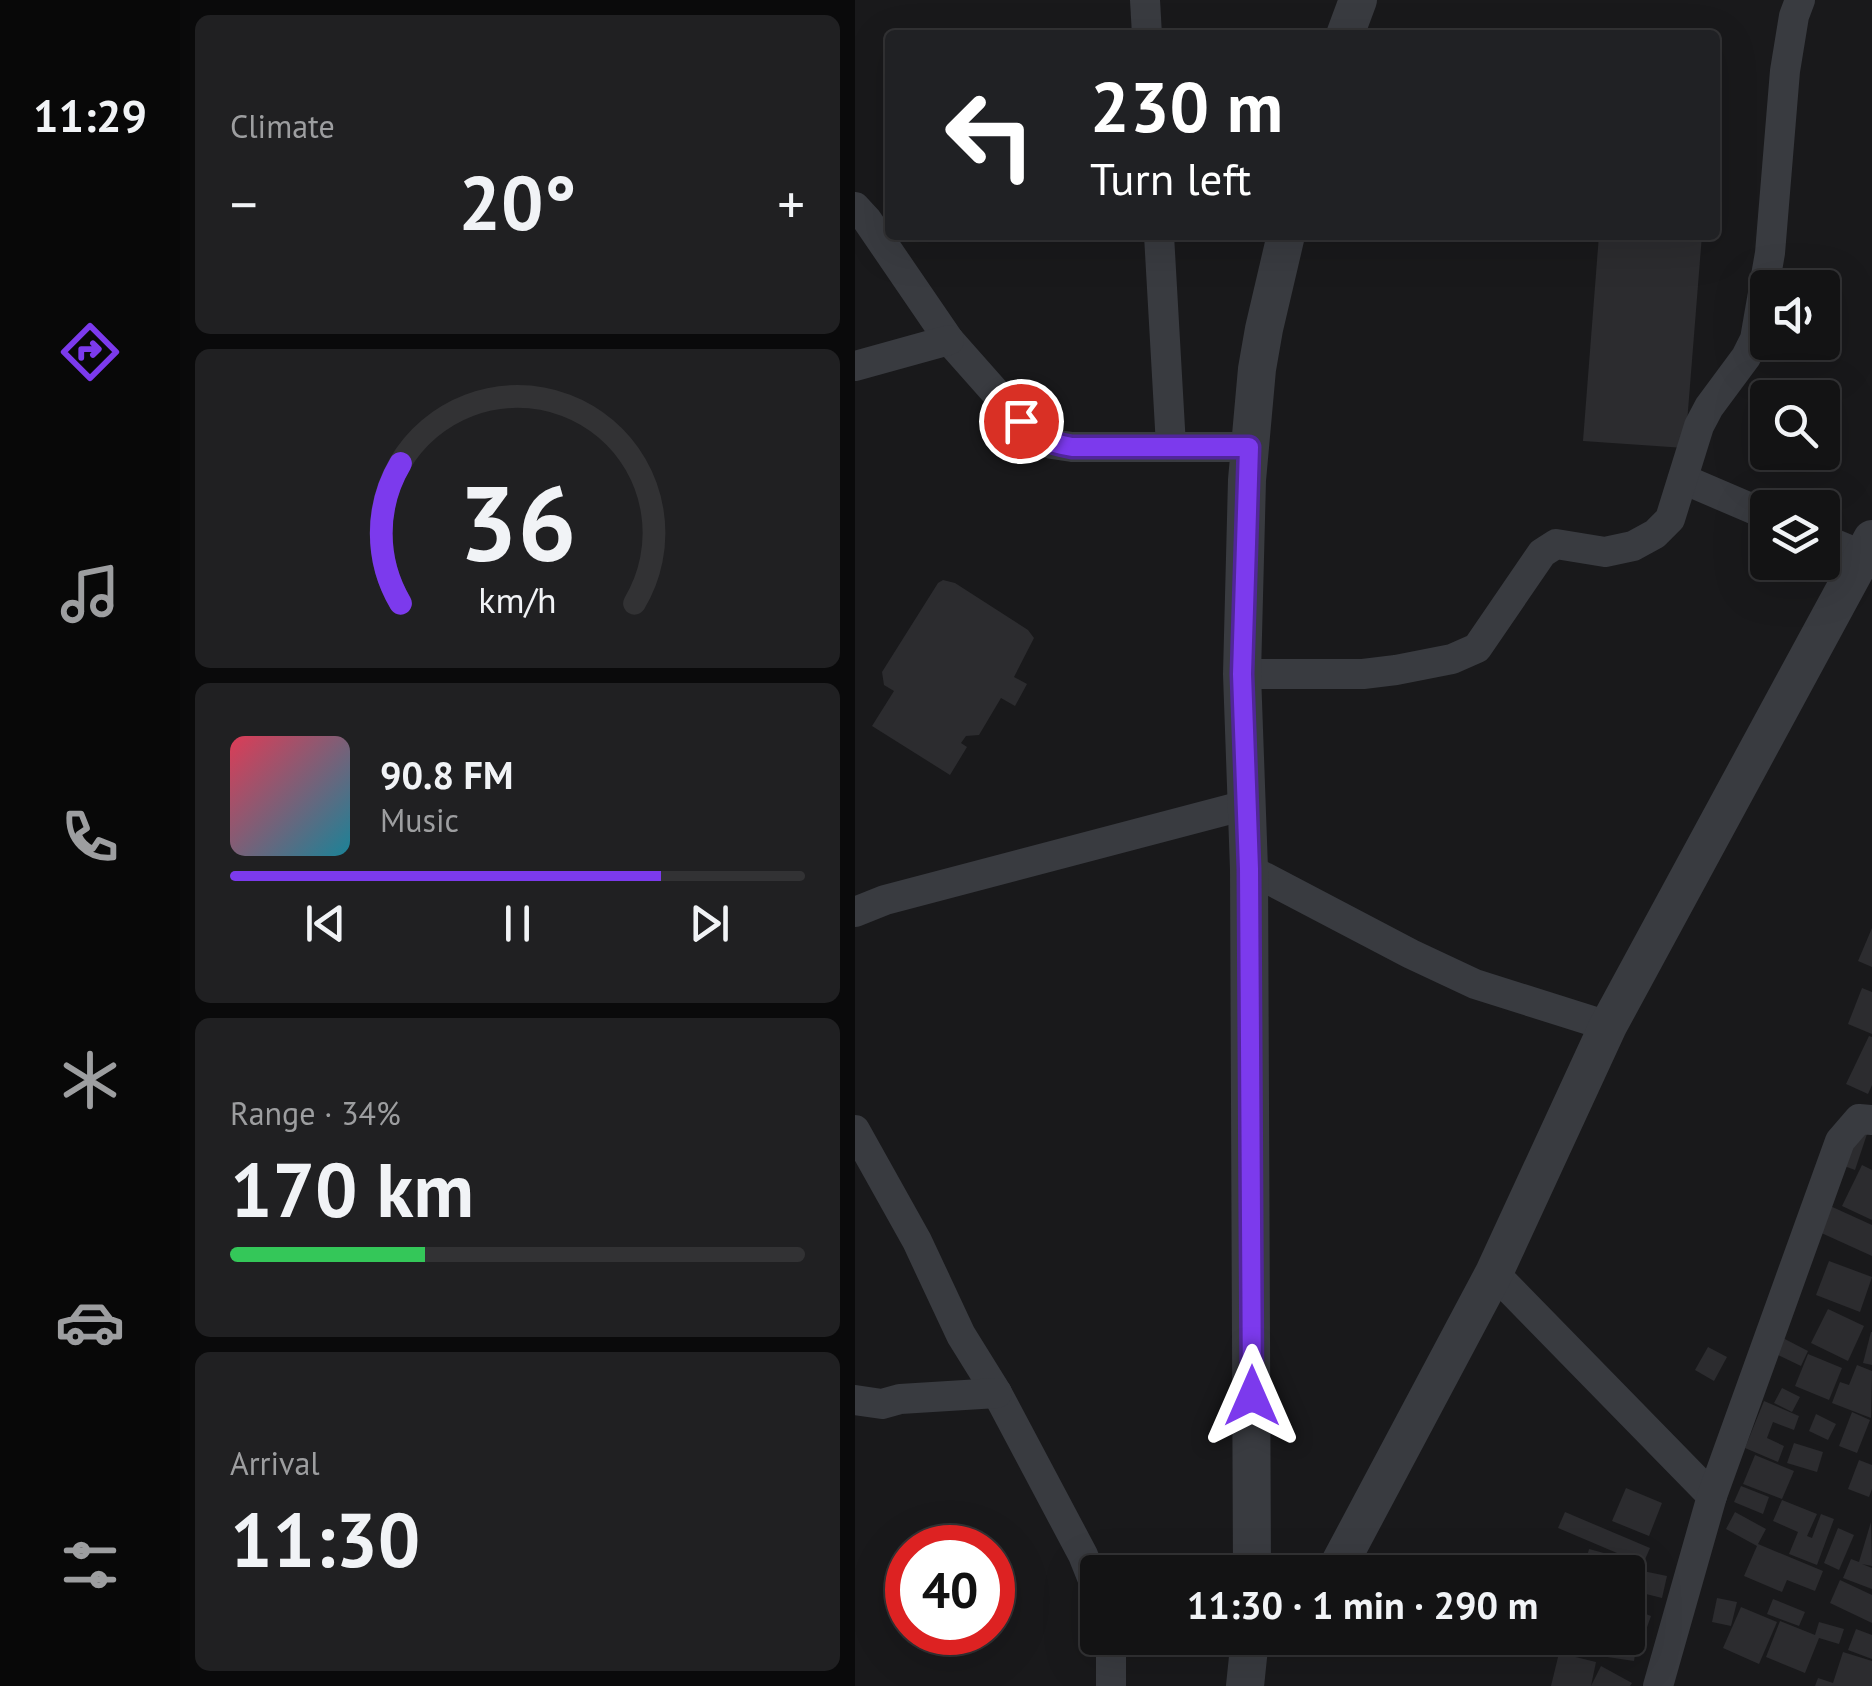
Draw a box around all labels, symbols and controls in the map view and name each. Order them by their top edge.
text: 230 m [1090,61,1283,151]
icon: left [925,70,1055,200]
text: 11:29 [33,86,147,144]
text: Climate [230,105,335,147]
text: Turn left [1090,149,1251,207]
text: 20° [459,154,576,251]
text: − [230,168,258,239]
text: + [777,168,805,239]
map controls [1750,270,1840,580]
button: sound [1750,270,1840,360]
icon: directions [55,317,125,387]
pin [979,379,1064,464]
button: search [1750,380,1840,470]
icon: arrive [994,394,1049,449]
text: 36 [459,455,576,590]
button: layers [1750,490,1840,580]
icon: music [55,559,125,629]
text: km/h [478,577,557,623]
text: 90.8 FM [380,750,513,799]
text: Music [380,799,459,841]
icon: phone [55,802,125,872]
icon: previous [298,896,353,951]
icon: pause [490,896,545,951]
icon: next [682,896,737,951]
icon: climate [55,1045,125,1115]
text: Range · 34% [230,1092,401,1134]
text: 170 km [230,1141,474,1238]
icon: car [55,1287,125,1357]
position arrow [1200,1344,1304,1448]
text: Arrival [230,1442,320,1484]
text: 11:30 [230,1491,420,1588]
speed limit sign: 40 [885,1525,1015,1655]
icon: filters [55,1530,125,1600]
text: 11:30 · 1 min · 290 m [1187,1580,1538,1629]

